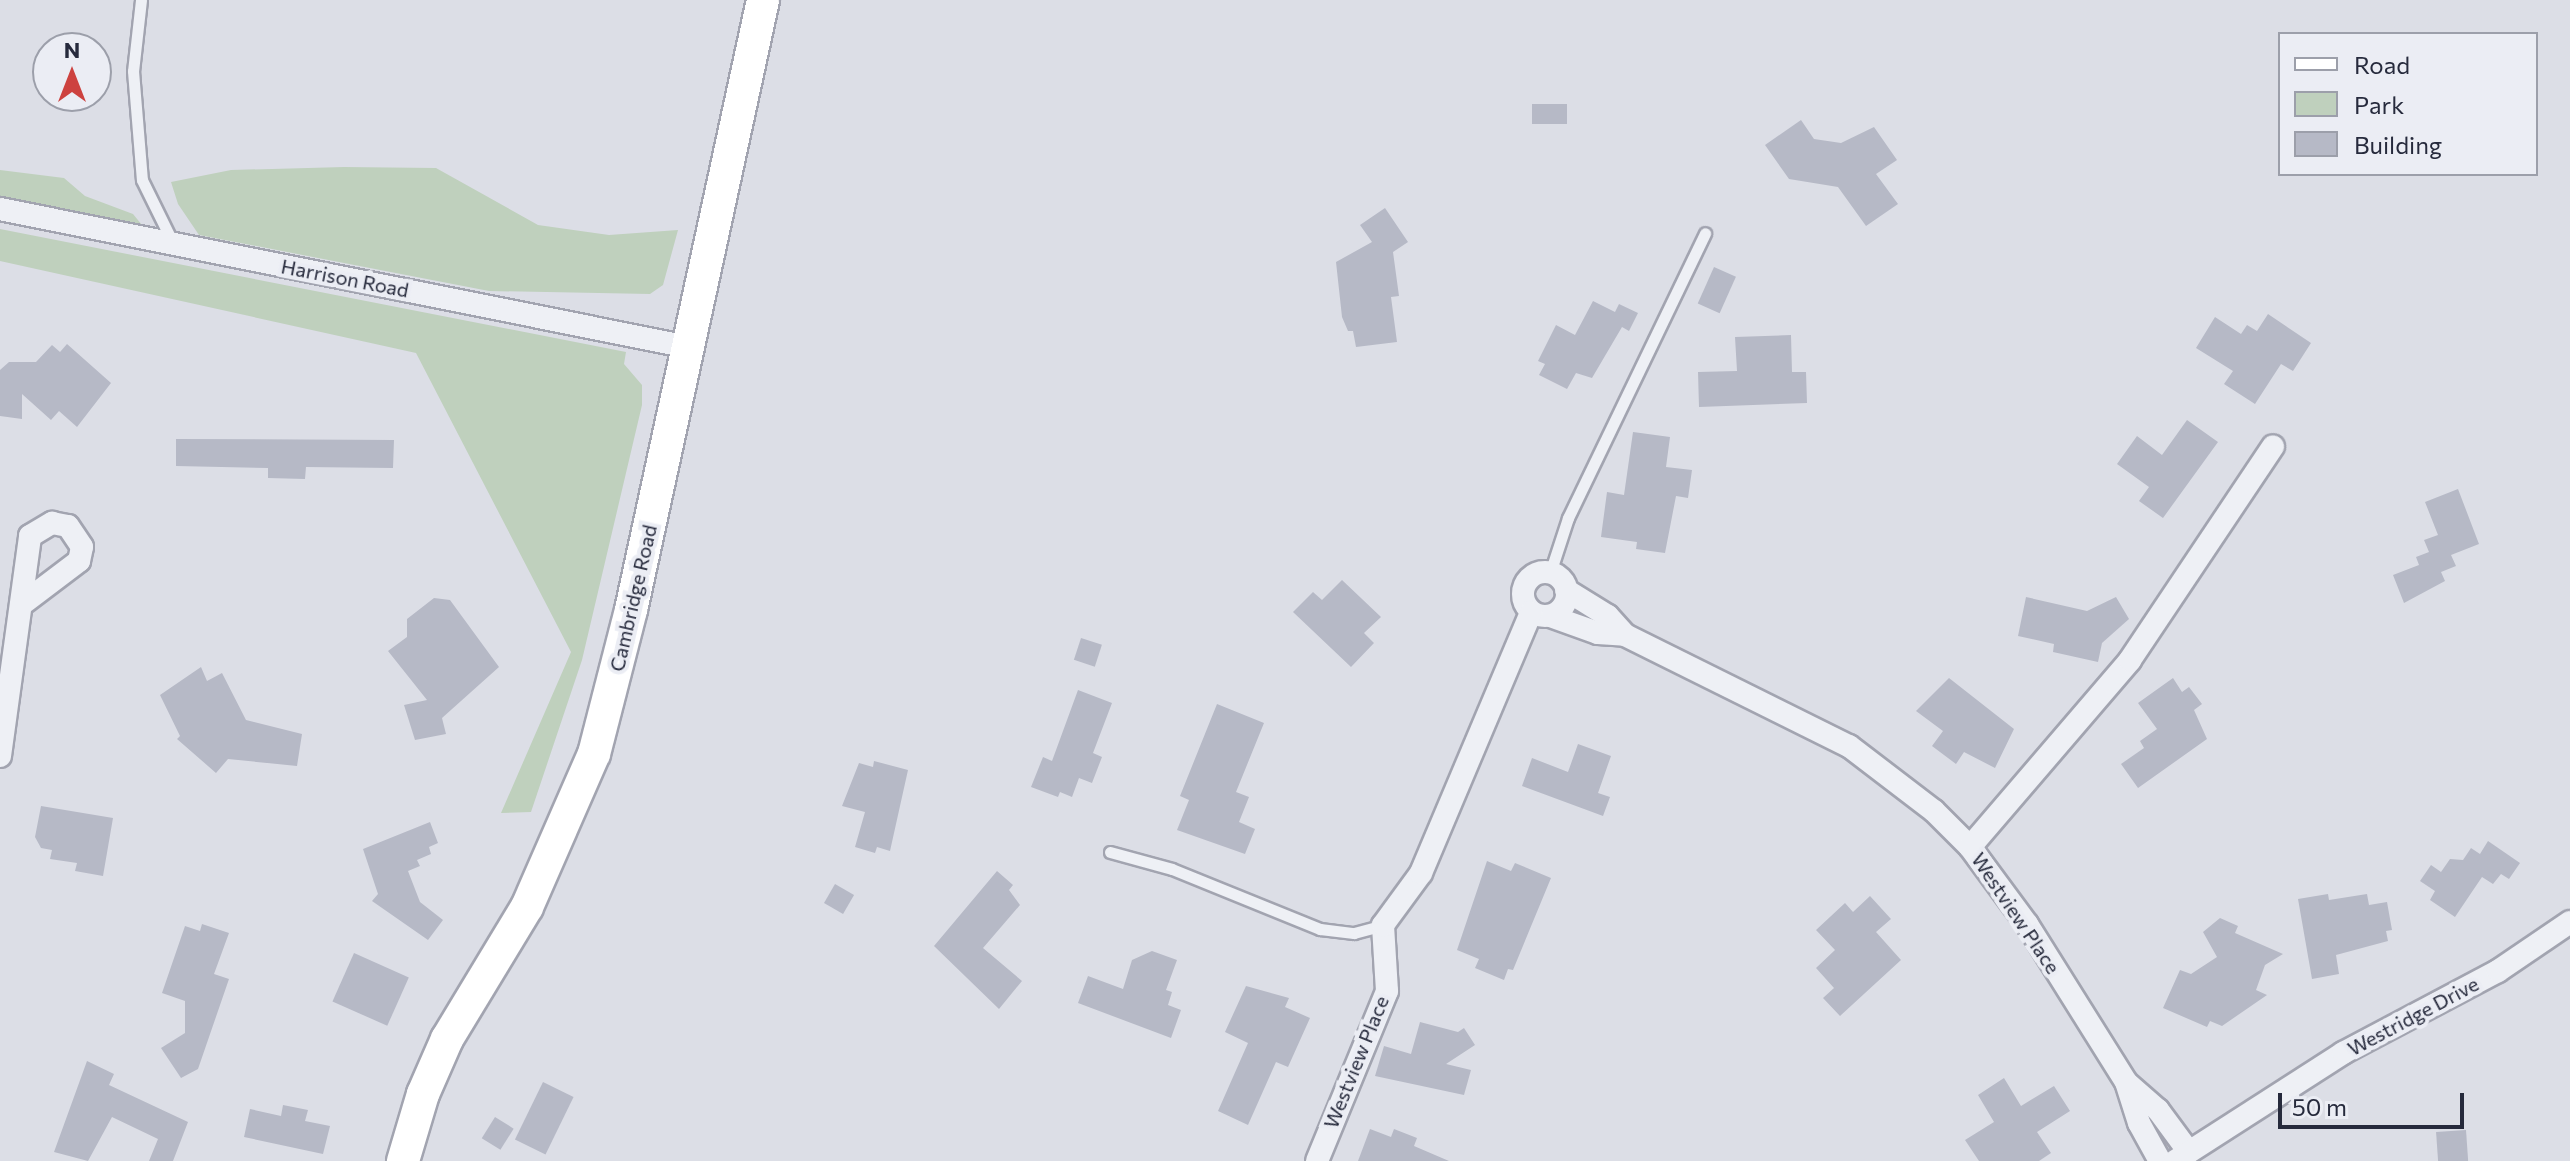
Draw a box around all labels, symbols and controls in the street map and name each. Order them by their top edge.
north arrow [32,32,112,112]
legend [2278,32,2538,176]
text: N [64,36,80,63]
text: Road [2354,50,2410,79]
text: Park [2354,90,2404,119]
text: Building [2354,130,2442,159]
street label: Harrison Road [279,254,411,302]
street label: Cambridge Road [604,522,662,674]
street label: Westview Place [1967,848,2065,978]
street label: Westridge Drive [2343,971,2483,1061]
street label: Westview Place [1318,992,1394,1132]
scale bar [2282,1077,2468,1127]
text: 50 m [2292,1092,2347,1121]

